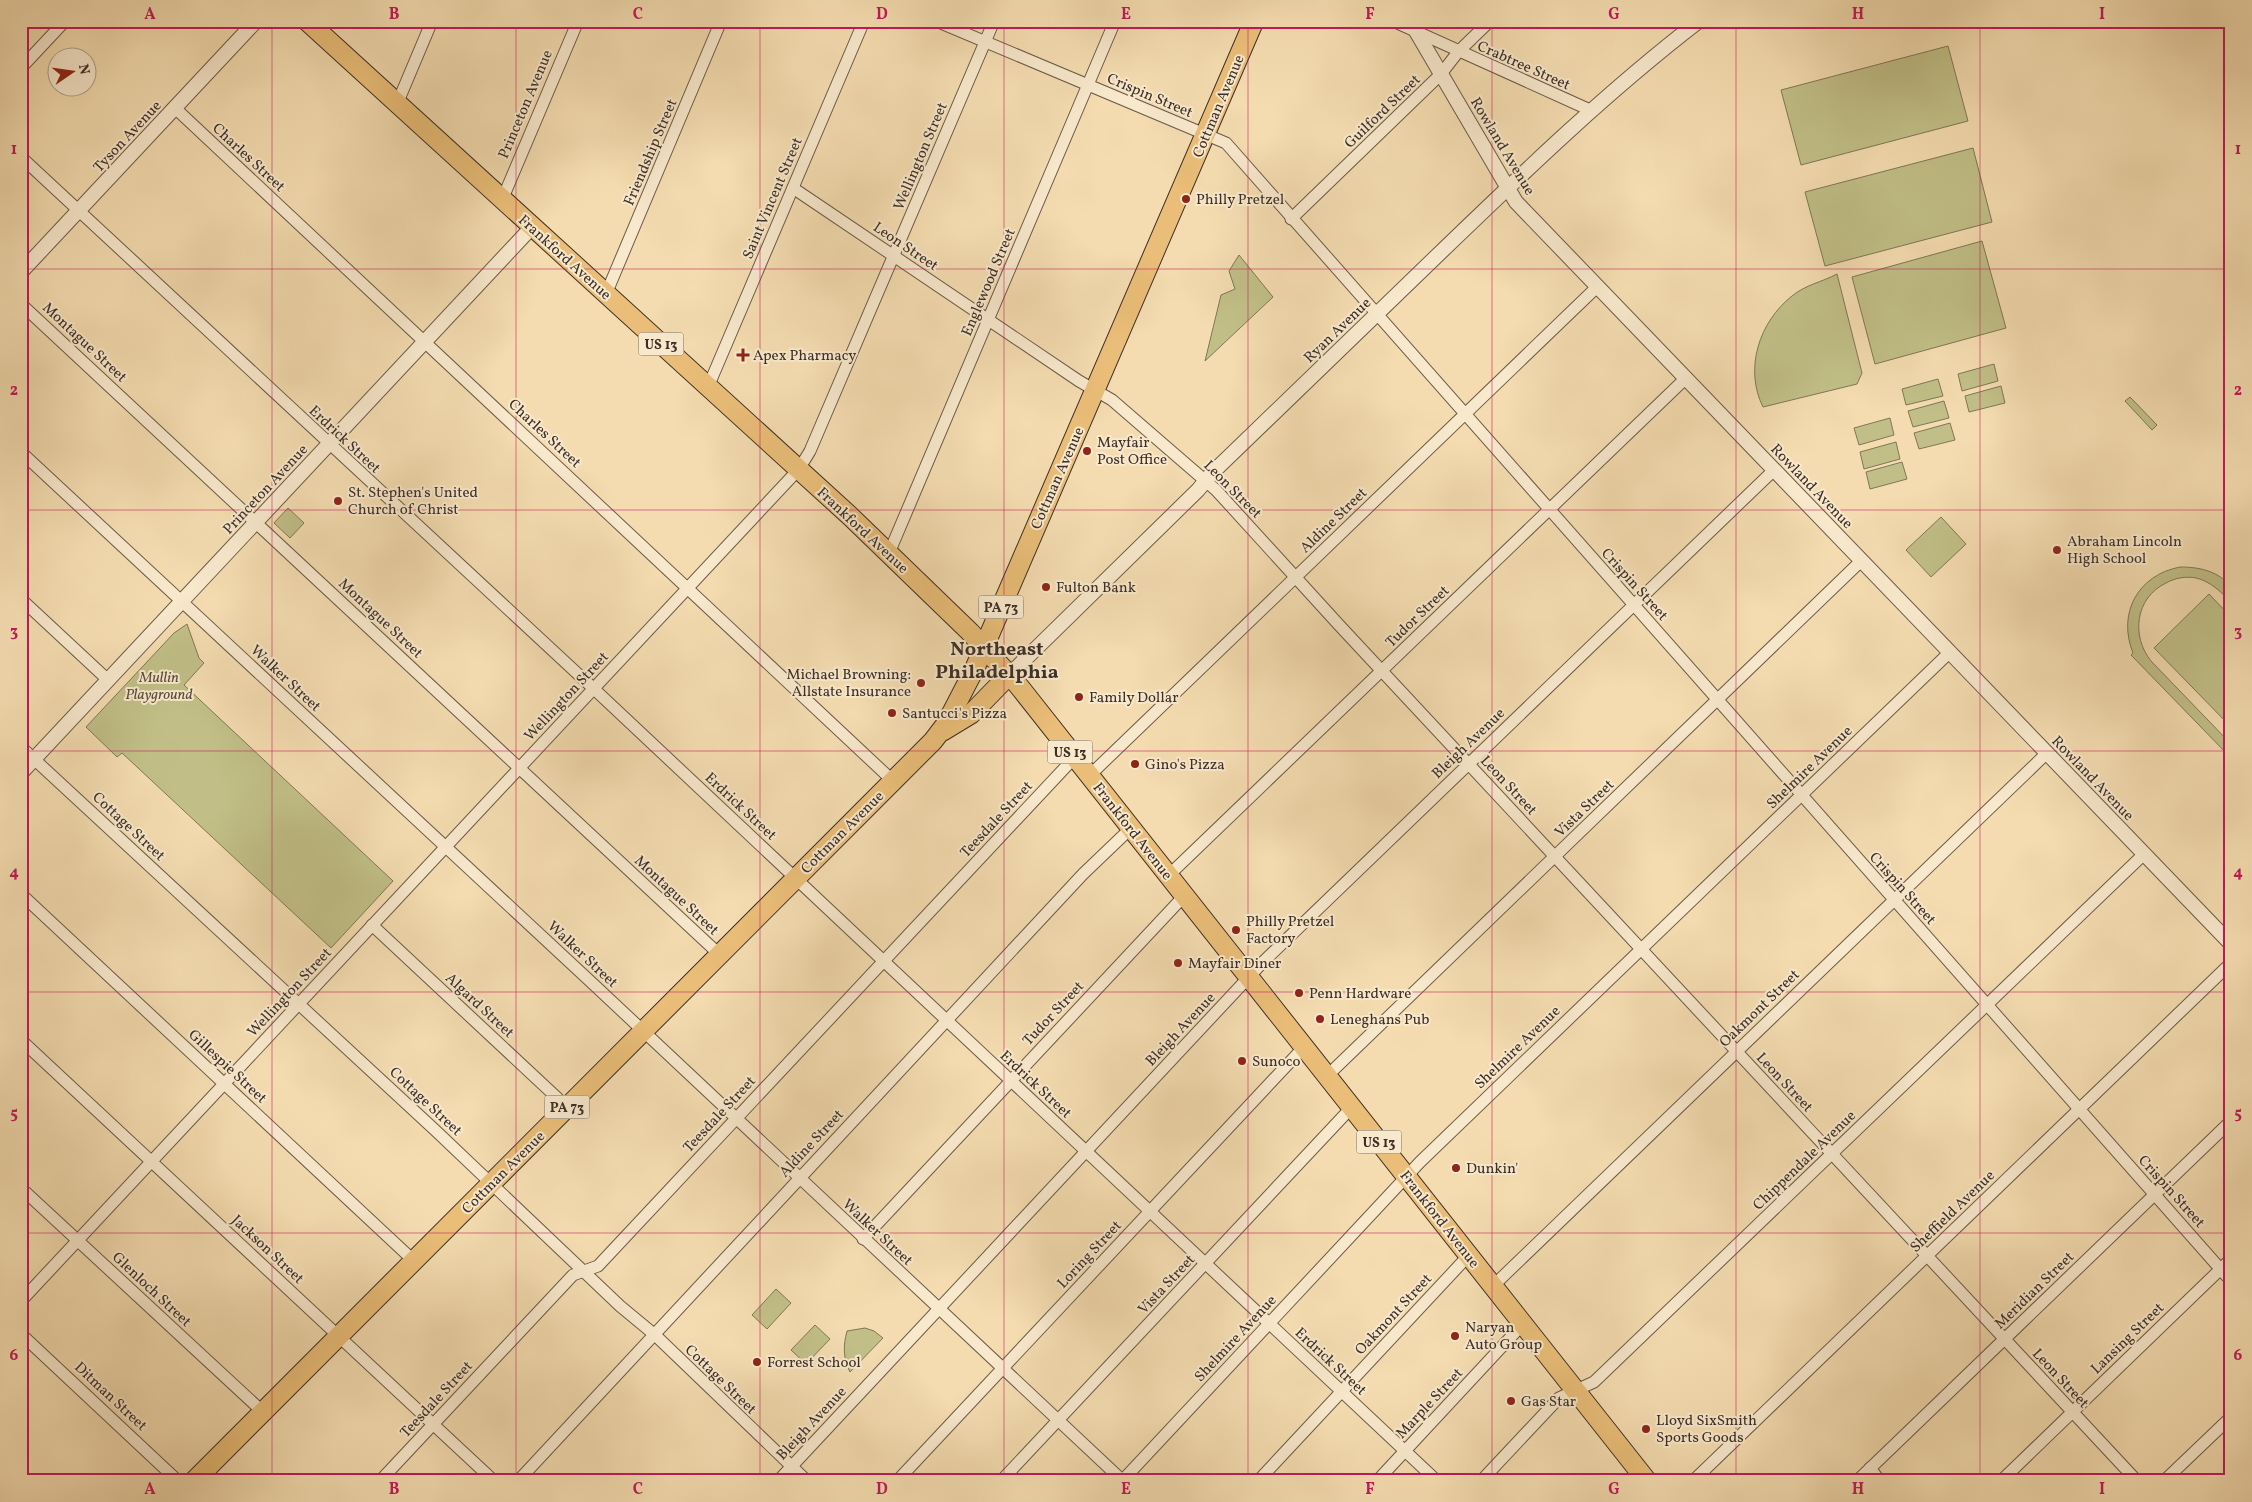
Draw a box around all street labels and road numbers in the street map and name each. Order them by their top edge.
street label: Crabtree Street [1474,36,1573,96]
street label: Princeton Avenue [494,47,559,162]
street label: Cottman Avenue [1188,52,1251,161]
street label: Crispin Street [1103,69,1196,124]
street label: Guilford Street [1340,70,1426,154]
street label: Rowland Avenue [1464,94,1539,200]
street label: Tyson Avenue [89,96,167,178]
street label: Friendship Street [619,96,683,209]
street label: Wellington Street [889,99,954,214]
street label: Charles Street [207,119,289,197]
street label: Saint Vincent Street [738,134,809,263]
street label: Frankford Avenue [513,211,615,306]
street label: Leon Street [868,218,942,277]
street label: Englewood Street [957,225,1022,340]
street label: Ryan Avenue [1300,294,1376,369]
street label: Montague Street [37,298,131,388]
road number: US 13 [638,332,684,356]
street label: Charles Street [503,395,585,473]
street label: Erdrick Street [303,401,385,479]
street label: Cottman Avenue [1026,424,1090,533]
street label: Princeton Avenue [219,440,313,540]
street label: Rowland Avenue [1765,440,1857,534]
street label: Leon Street [1198,456,1266,524]
street label: Frankford Avenue [811,483,913,579]
street label: Aldine Street [1296,484,1372,559]
street label: Crispin Street [1596,544,1672,626]
street label: Montague Street [333,574,427,664]
street label: Tudor Street [1381,581,1455,653]
road number: PA 73 [978,596,1024,618]
street label: Walker Street [245,641,325,717]
street label: Wellington Street [520,648,614,746]
street label: Bleigh Avenue [1428,704,1510,784]
street label: Shelmire Avenue [1762,722,1858,815]
street label: Rowland Avenue [2046,732,2138,826]
road number: US 13 [1048,740,1092,764]
street label: Leon Street [1475,752,1541,821]
street label: Erdrick Street [699,768,781,846]
street label: Vista Street [1551,775,1620,843]
street label: Teesdale Street [956,777,1038,863]
street label: Frankford Avenue [1087,779,1177,885]
street label: Cottman Avenue [797,787,889,879]
street label: Cottage Street [87,788,169,866]
street label: Crispin Street [1864,848,1940,930]
street label: Montague Street [629,851,723,941]
street label: Walker Street [542,917,622,993]
street label: Wellington Street [243,944,337,1042]
street label: Oakmont Street [1715,965,1805,1053]
street label: Algard Street [440,969,518,1044]
street label: Tudor Street [1019,977,1090,1051]
street label: Bleigh Avenue [1141,988,1221,1072]
street label: Shelmire Avenue [1470,1002,1566,1095]
street label: Gillespie Street [183,1025,271,1109]
street label: Erdrick Street [994,1046,1076,1124]
street label: Leon Street [1751,1049,1817,1118]
street label: Cottage Street [384,1063,466,1141]
street label: Teesdale Street [679,1072,761,1158]
road number: PA 73 [544,1096,590,1118]
street label: Aldine Street [775,1105,849,1183]
street label: Chippendale Avenue [1749,1106,1861,1216]
street label: Cottman Avenue [458,1127,550,1219]
road number: US 13 [1356,1130,1402,1154]
street label: Crispin Street [2133,1151,2209,1233]
street label: Sheffield Avenue [1906,1166,2000,1258]
street label: Frankford Avenue [1394,1167,1484,1273]
street label: Walker Street [837,1195,917,1271]
street label: Jackson Street [226,1211,308,1289]
street label: Loring Street [1053,1216,1127,1294]
street label: Glenloch Street [107,1248,195,1332]
street label: Meridian Street [1991,1248,2079,1335]
street label: Vista Street [1134,1250,1201,1320]
street label: Oakmont Street [1351,1270,1437,1360]
street label: Shelmire Avenue [1190,1291,1282,1387]
street label: Lansing Street [2087,1299,2169,1380]
street label: Erdrick Street [1289,1323,1371,1401]
street label: Cottage Street [679,1340,761,1420]
street label: Leon Street [2027,1345,2093,1414]
street label: Teesdale Street [396,1357,478,1443]
street label: Ditman Street [69,1358,151,1436]
street label: Marple Street [1392,1364,1468,1444]
street label: Bleigh Avenue [772,1382,852,1466]

